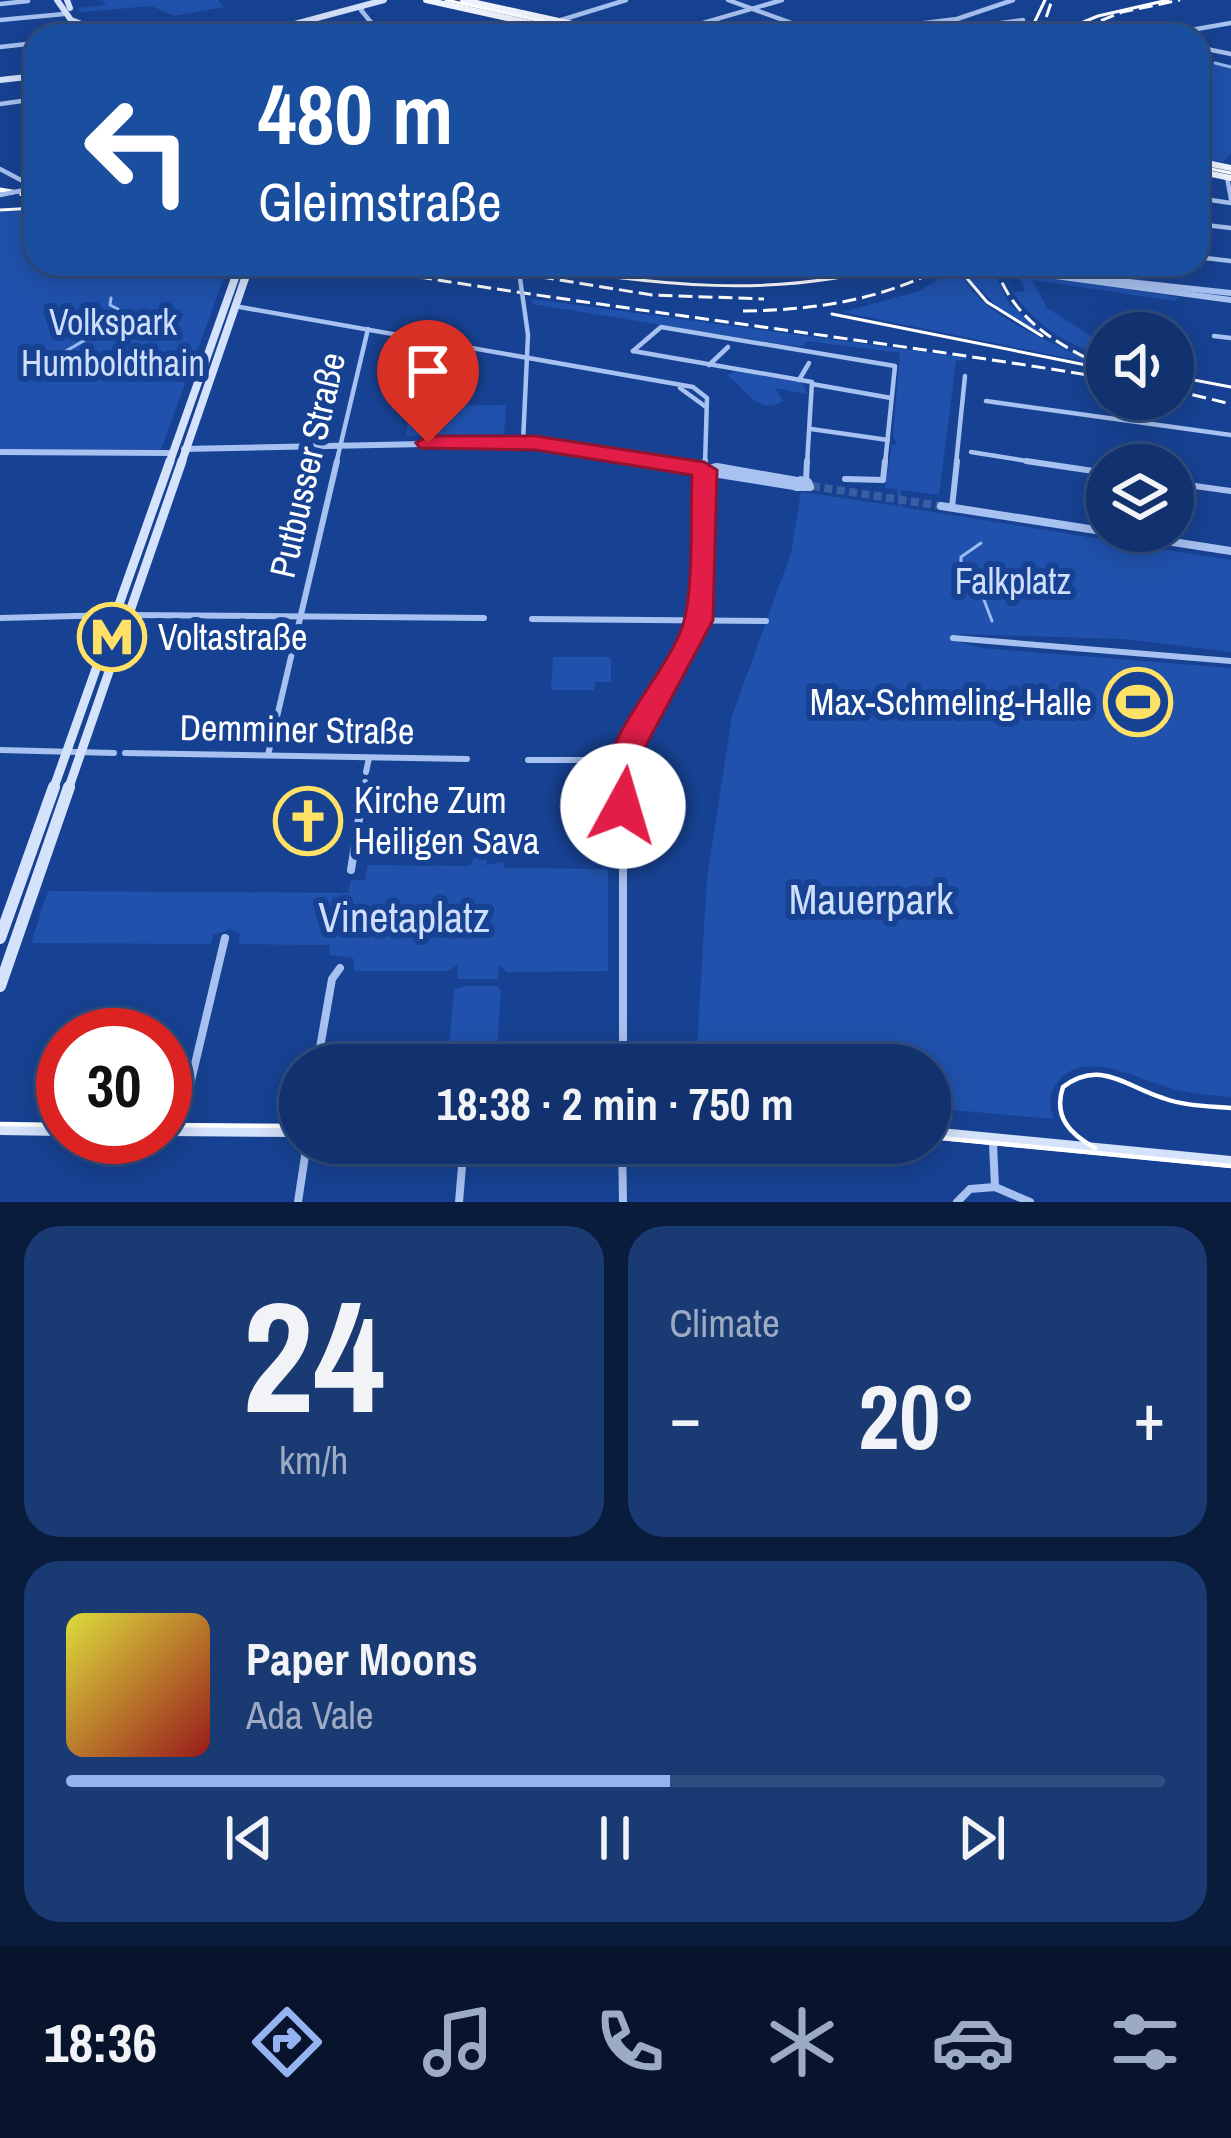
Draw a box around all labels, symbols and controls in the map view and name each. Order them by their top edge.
text: 480 m [258,57,453,170]
icon: left [60,72,216,228]
text: Gleimstraße [258,165,502,238]
park label: Volkspark Humboldthain [21,298,205,387]
map controls [1086,312,1194,552]
button: sound [1086,312,1194,420]
pin [377,320,479,443]
icon: arrive [395,338,461,404]
street label: Putbusser Straße [258,348,356,582]
button: layers [1086,444,1194,552]
park label: Falkplatz [955,557,1071,605]
metro station icon: Voltastraße [77,602,147,672]
place label: Voltastraße [158,613,307,661]
sports icon: Max-Schmeling-Halle [1103,667,1173,737]
place label: Max-Schmeling-Halle [810,678,1092,726]
street label: Demminer Straße [179,703,415,755]
position arrow [560,743,686,869]
place label: Kirche Zum Heiligen Sava [354,776,539,865]
church icon: Kirche Zum Heiligen Sava [273,786,343,856]
park label: Mauerpark [789,871,954,927]
park label: Vinetaplatz [318,889,490,945]
speed limit sign: 30 [36,1008,192,1164]
text: 18:38 · 2 min · 750 m [437,1073,793,1134]
text: 24 [243,1251,385,1461]
text: Climate [670,1297,780,1349]
text: 20° [858,1356,976,1477]
text: − [670,1372,701,1461]
text: + [1133,1372,1165,1461]
text: km/h [279,1434,348,1486]
text: Paper Moons [246,1628,478,1689]
text: Ada Vale [246,1689,373,1741]
icon: previous [216,1805,282,1871]
icon: pause [582,1805,648,1871]
icon: next [949,1805,1015,1871]
icon: directions [245,2000,329,2084]
icon: music [416,2000,500,2084]
icon: phone [588,2000,672,2084]
icon: climate [760,2000,844,2084]
icon: car [931,2000,1015,2084]
icon: filters [1103,2000,1187,2084]
text: 18:36 [44,2006,157,2079]

